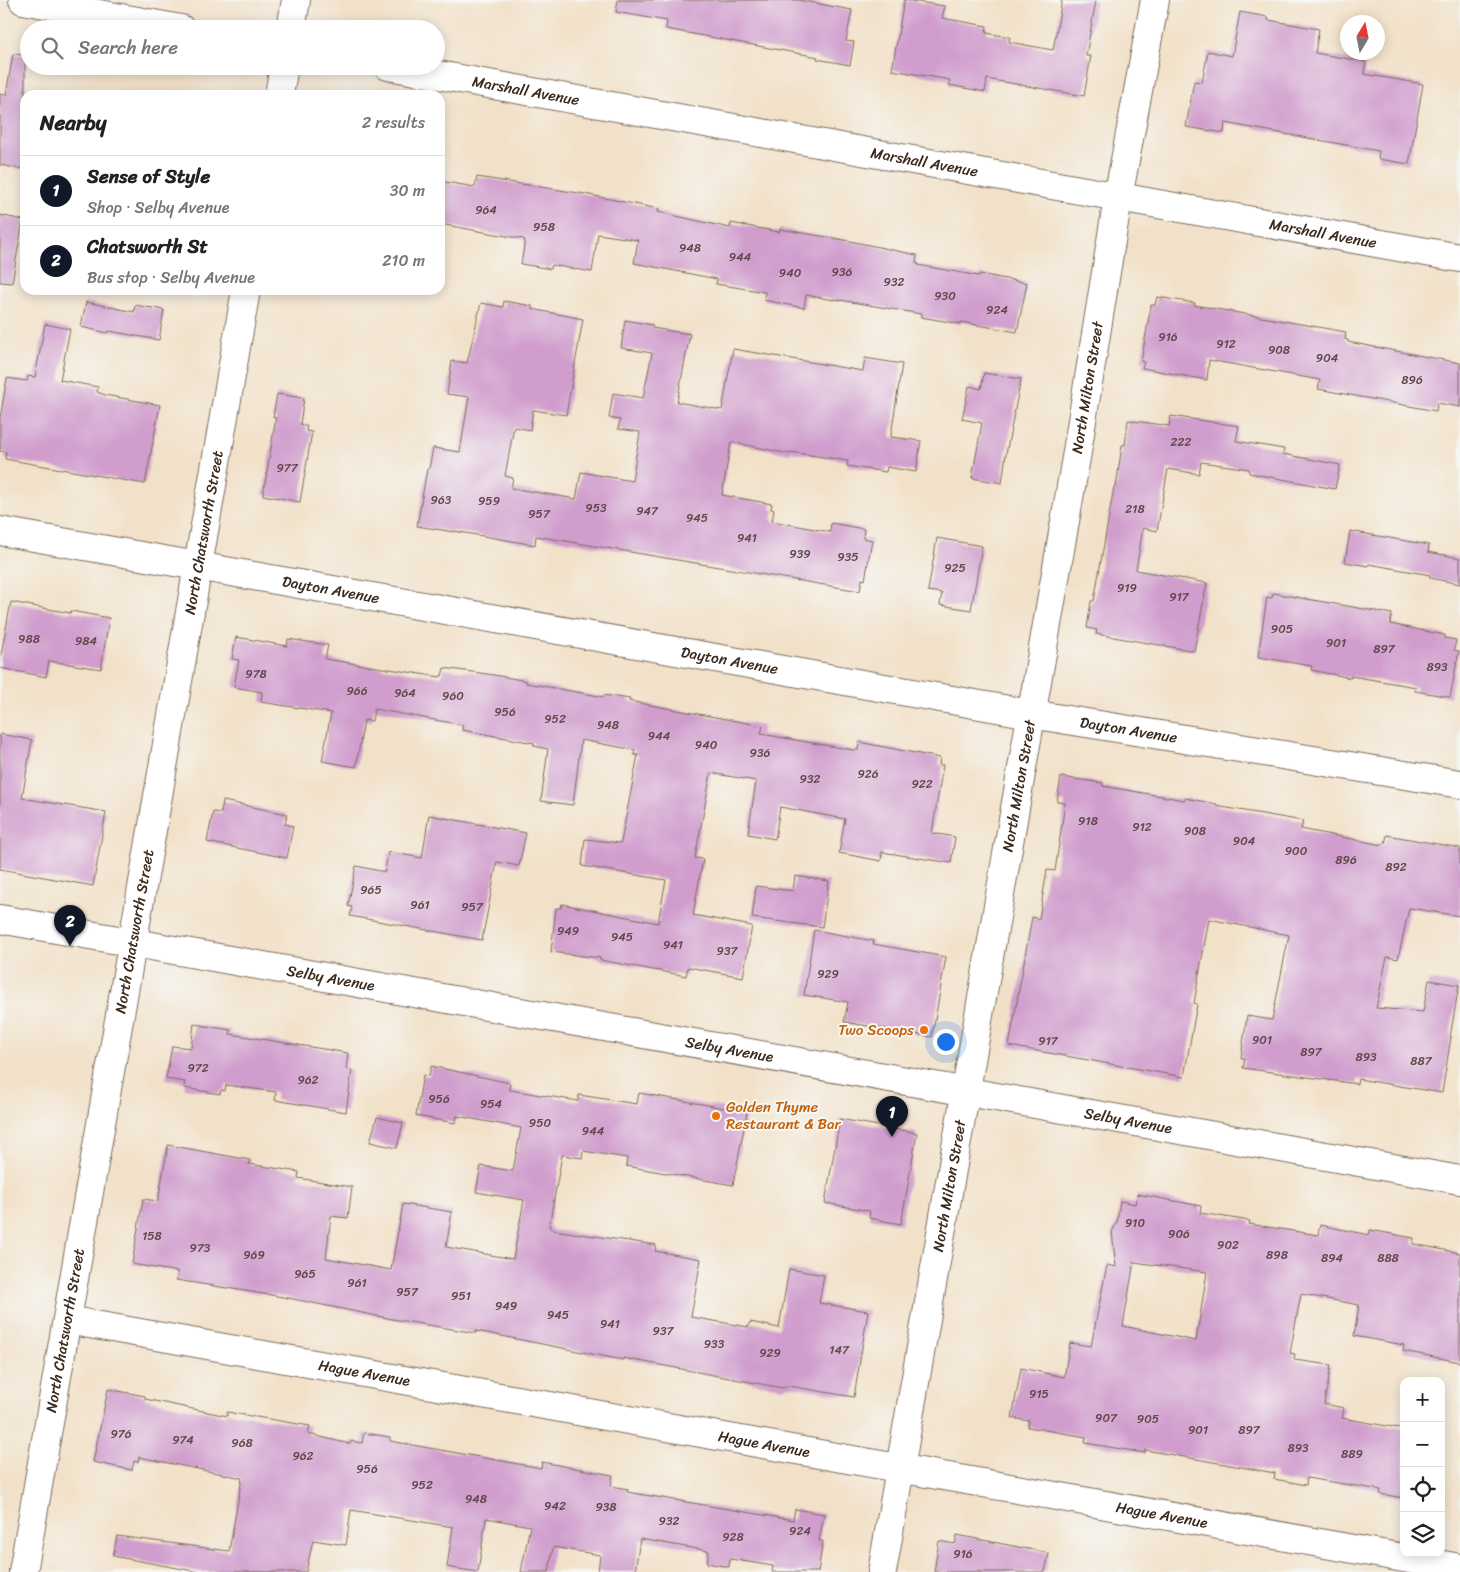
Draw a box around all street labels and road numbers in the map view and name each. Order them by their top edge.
street label: Marshall Avenue [470,68,582,113]
street label: Marshall Avenue [869,140,981,185]
street label: Marshall Avenue [1267,211,1379,256]
street label: North Milton Street [1064,319,1111,456]
street label: North Chatsworth Street [177,448,231,617]
street label: Dayton Avenue [280,568,382,611]
street label: Dayton Avenue [679,639,781,682]
street label: Dayton Avenue [1078,709,1180,751]
street label: North Milton Street [995,717,1043,854]
street label: North Chatsworth Street [107,847,162,1016]
street label: Selby Avenue [285,958,377,999]
street label: Selby Avenue [683,1029,776,1070]
street label: Selby Avenue [1082,1100,1174,1141]
street label: North Milton Street [925,1117,974,1254]
street label: North Chatsworth Street [38,1246,92,1415]
street label: Hague Avenue [316,1352,412,1394]
street label: Hague Avenue [716,1423,812,1465]
street label: Hague Avenue [1114,1494,1210,1536]

